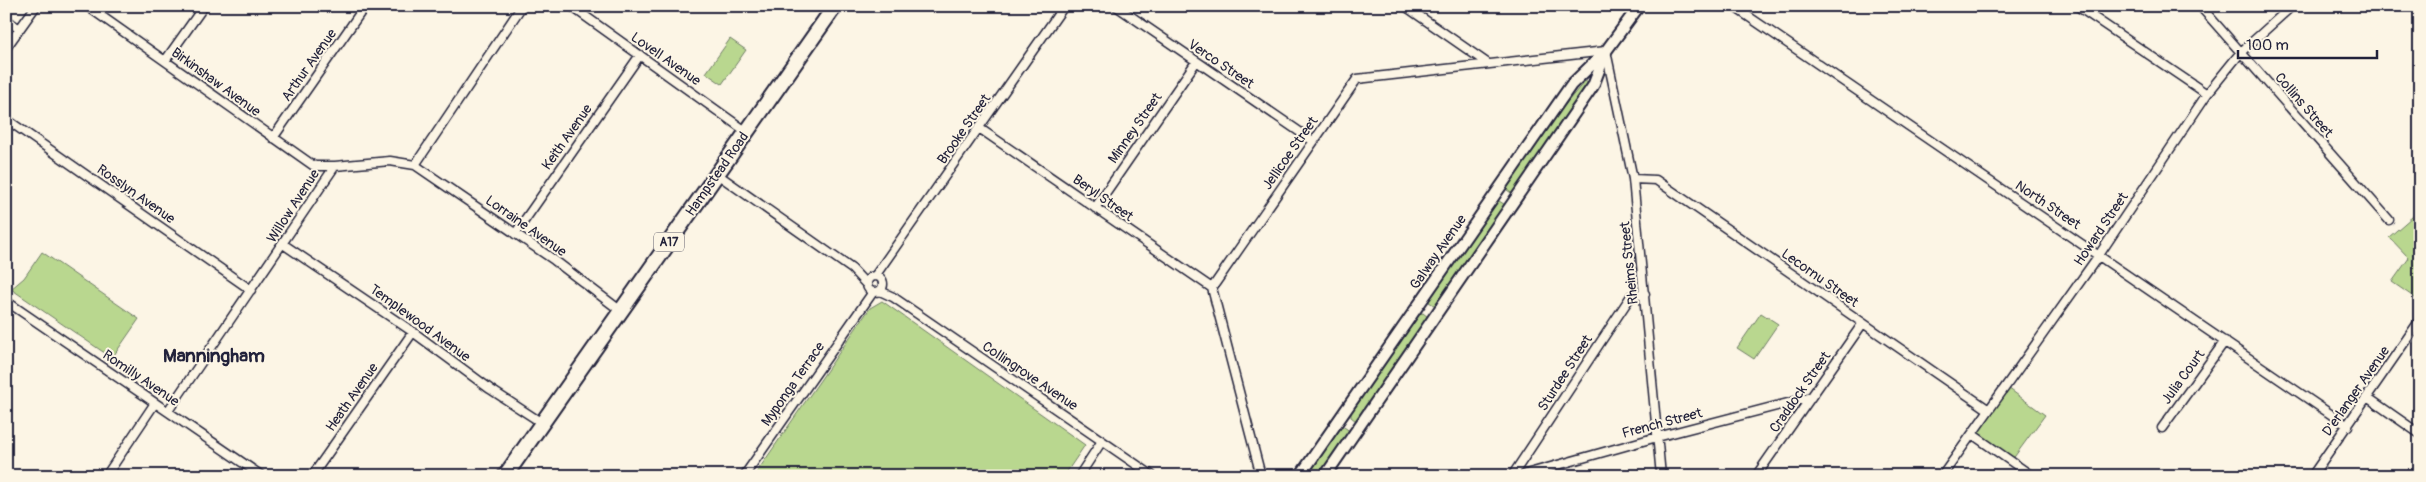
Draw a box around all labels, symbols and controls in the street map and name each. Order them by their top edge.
street label: Arthur Avenue [278,25,340,104]
scale bar [2238,28,2377,60]
street label: Lovell Avenue [628,29,704,89]
street label: Verco Street [1185,36,1258,92]
text: 100 m [2246,36,2289,55]
street label: Birkinshaw Avenue [168,44,264,120]
street label: Collins Street [2271,69,2337,141]
street label: Minney Street [1104,89,1166,167]
street label: Brooke Street [934,90,995,167]
street label: Keith Avenue [538,101,596,173]
street label: Jellicoe Street [1259,113,1322,193]
street label: Hampstead Road [682,129,752,219]
street label: Rosslyn Avenue [94,161,178,227]
street label: Willow Avenue [263,166,323,246]
street label: Beryl Street [1069,171,1137,225]
street label: North Street [2012,177,2084,233]
street label: Howard Street [2070,189,2132,269]
street label: Lorraine Avenue [482,192,570,260]
street label: Galway Avenue [1406,211,1470,293]
street label: Rheims Street [1616,220,1642,305]
road number: A17 [654,232,684,252]
street label: Lecornu Street [1778,245,1862,311]
street label: Templewood Avenue [366,281,474,365]
street label: Sturdee Street [1534,331,1596,414]
street label: Collingrove Avenue [979,338,1081,414]
street label: Myponga Terrace [758,339,828,429]
street label: D'erlanger Avenue [2319,343,2393,439]
district label: Manningham [163,344,265,368]
street label: Romilly Avenue [99,346,183,410]
street label: Julia Court [2158,346,2209,407]
street label: Craddock Street [1766,348,1834,436]
street label: Heath Avenue [322,359,382,434]
street label: French Street [1620,404,1704,442]

